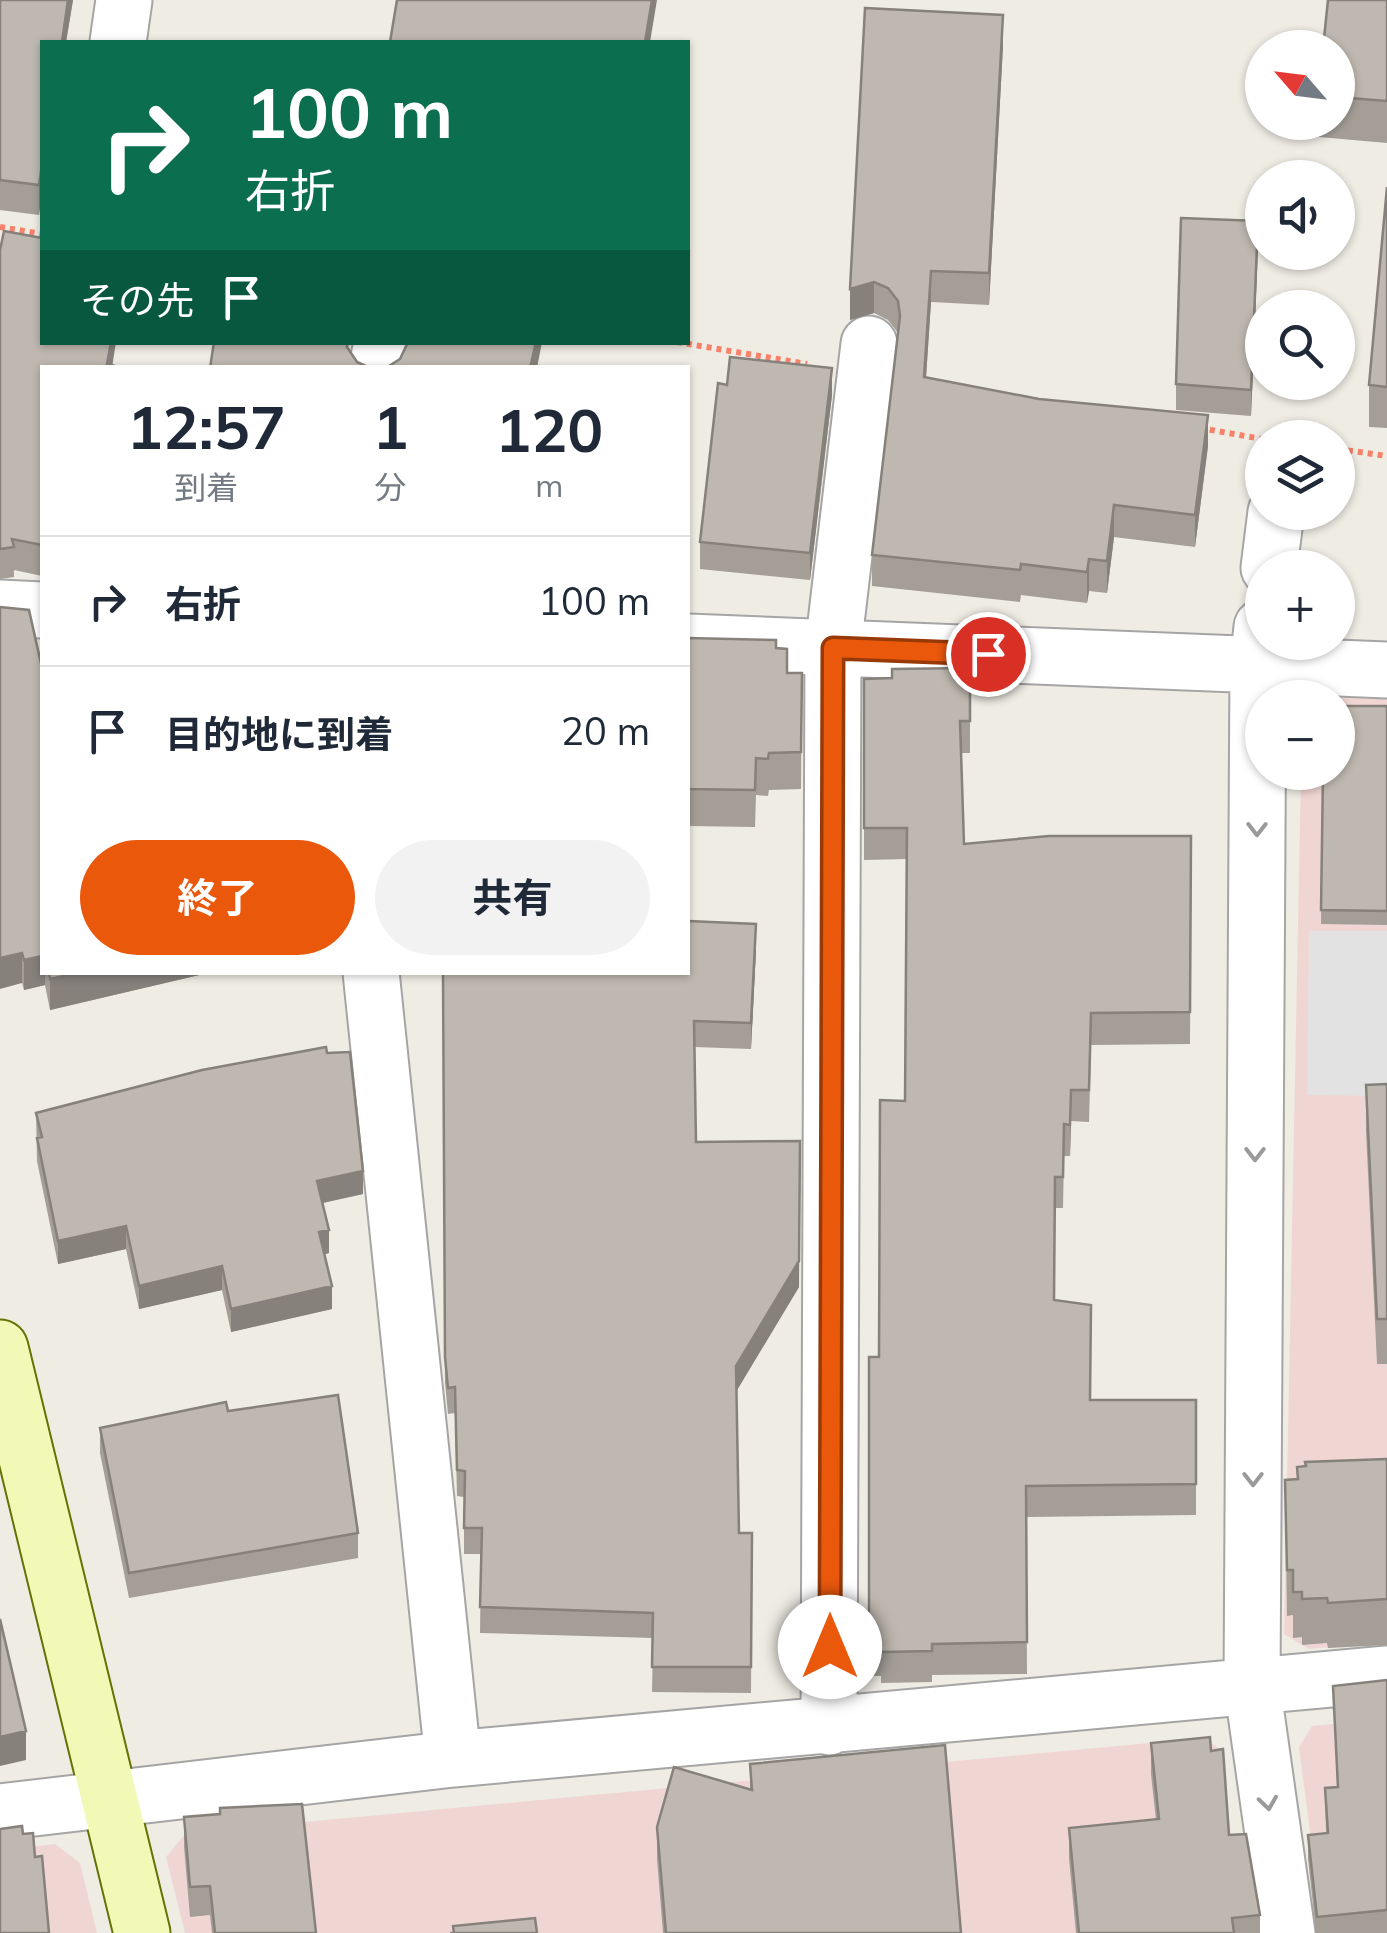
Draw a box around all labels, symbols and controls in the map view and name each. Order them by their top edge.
north arrow [1245,30,1355,140]
map controls [1245,30,1355,790]
text: 100 m [245,68,453,156]
icon: right [80,80,210,210]
button: sound [1245,160,1355,270]
text: 右折 [245,162,335,218]
icon: arrive [214,270,269,325]
text: その先 [80,276,194,324]
button: search [1245,290,1355,400]
text: 12:57 [127,389,286,464]
text: 1 [372,389,408,464]
text: 120 [495,392,603,467]
button: layers [1245,420,1355,530]
text: m [535,465,563,505]
text: 到着 [174,467,238,507]
text: 分 [374,467,406,507]
button: + [1245,550,1355,660]
icon: right [80,574,135,629]
text: 100 m [538,577,650,625]
text: 右折 [165,580,241,628]
pin [946,612,1031,697]
icon: arrive [961,627,1016,682]
button: − [1245,680,1355,790]
icon: arrive [80,704,135,759]
text: 20 m [561,707,650,755]
text: 目的地に到着 [165,710,393,758]
one-way arrow [1246,822,1268,838]
button: 終了 [80,840,355,955]
button: 共有 [375,840,650,955]
one-way arrow [1244,1148,1266,1163]
one-way arrow [1242,1472,1264,1488]
position arrow [778,1595,882,1699]
one-way arrow [1257,1795,1278,1811]

